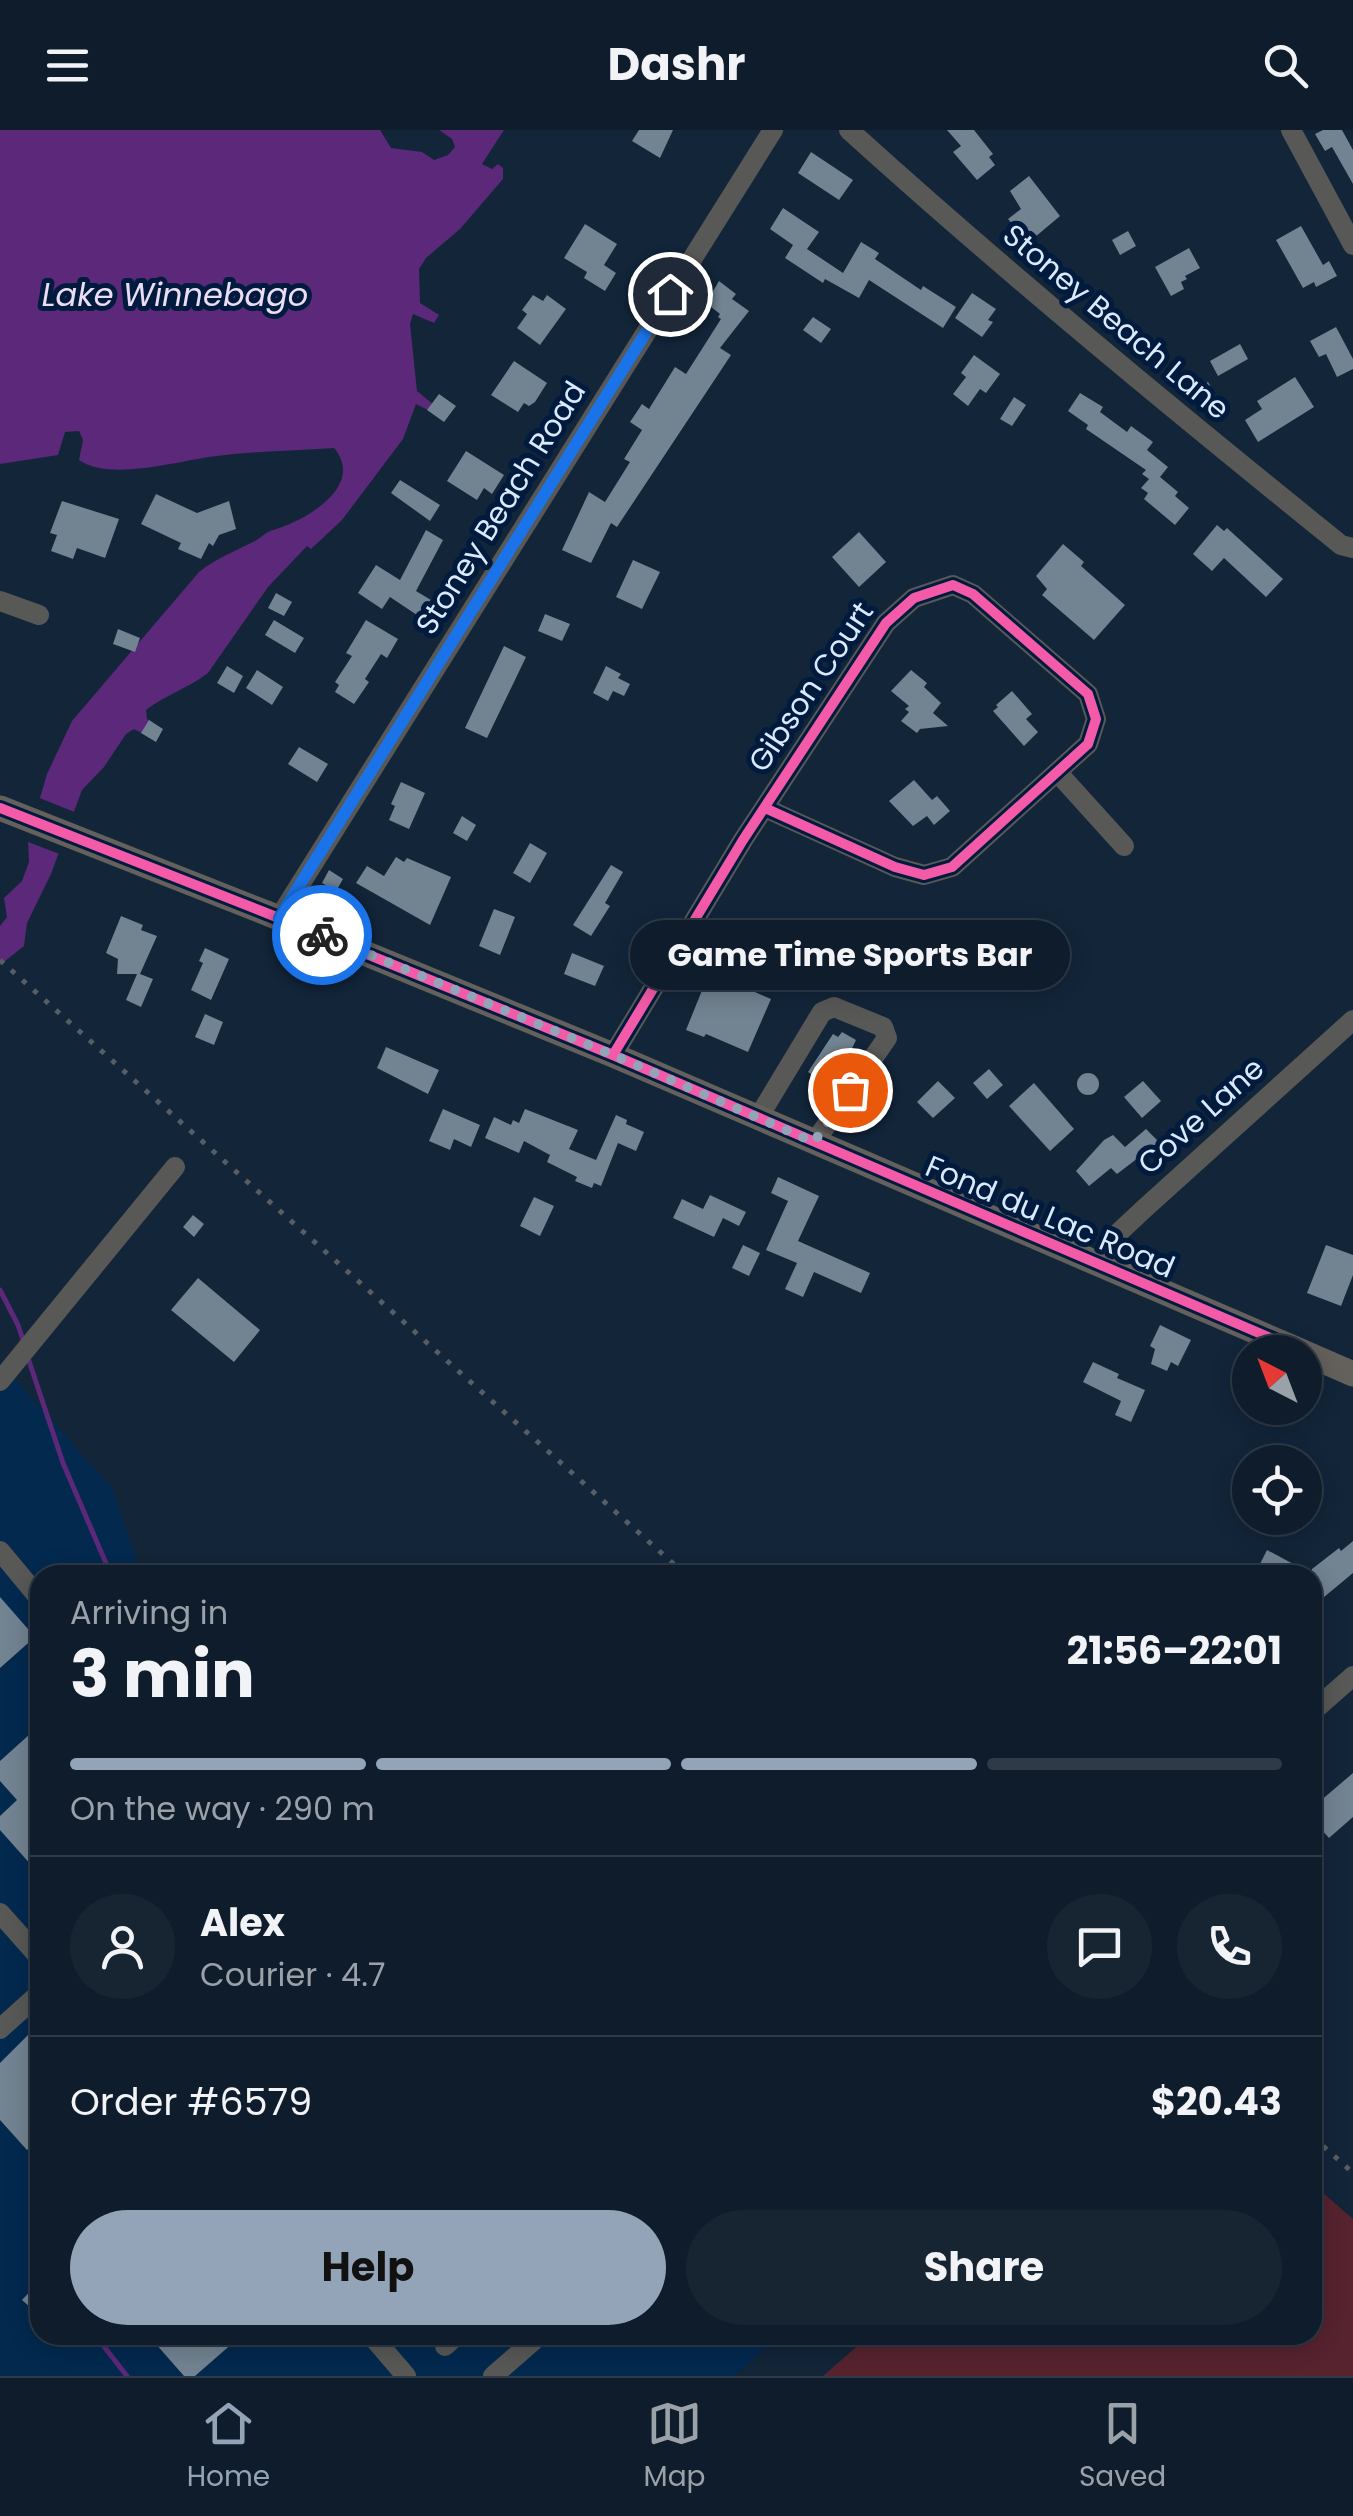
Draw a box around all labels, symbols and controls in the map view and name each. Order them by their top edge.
text: Dashr [608,33,745,96]
icon: menu [40,38,95,93]
icon: search [1258,38,1313,93]
street label: Stoney Beach Lane [994,214,1239,429]
pin [628,252,713,337]
icon: home [643,267,698,322]
water label: Lake Winnebago [42,272,308,317]
street label: Stoney Beach Road [405,373,596,643]
street label: Gibson Court [738,593,883,780]
courier [272,885,372,985]
icon: bike [295,908,350,963]
callout: Game Time Sports Bar [630,920,1070,990]
text: Game Time Sports Bar [668,932,1032,977]
street label: Cove Lane [1128,1047,1273,1184]
pin [808,1048,893,1133]
icon: bag [823,1063,878,1118]
street label: Fond du Lac Road [919,1145,1181,1288]
north arrow [1232,1335,1322,1425]
map controls [1232,1335,1322,1535]
button: locate [1232,1445,1322,1535]
text: Arriving in [70,1590,228,1635]
text: 21:56–22:01 [1067,1624,1282,1677]
text: 3 min [70,1629,255,1720]
text: On the way · 290 m [70,1786,375,1831]
button: person [70,1894,175,1999]
button: chat [1047,1894,1152,1999]
button: phone [1177,1894,1282,1999]
text: Alex [200,1896,285,1949]
text: Courier · 4.7 [200,1952,385,1997]
text: Order #6579 [70,2075,312,2128]
text: $20.43 [1151,2075,1282,2128]
button: Help [70,2210,666,2325]
button: Share [686,2210,1282,2325]
tab: Home [187,2396,270,2498]
tab: Map [644,2396,706,2498]
tab: Saved [1079,2396,1166,2498]

